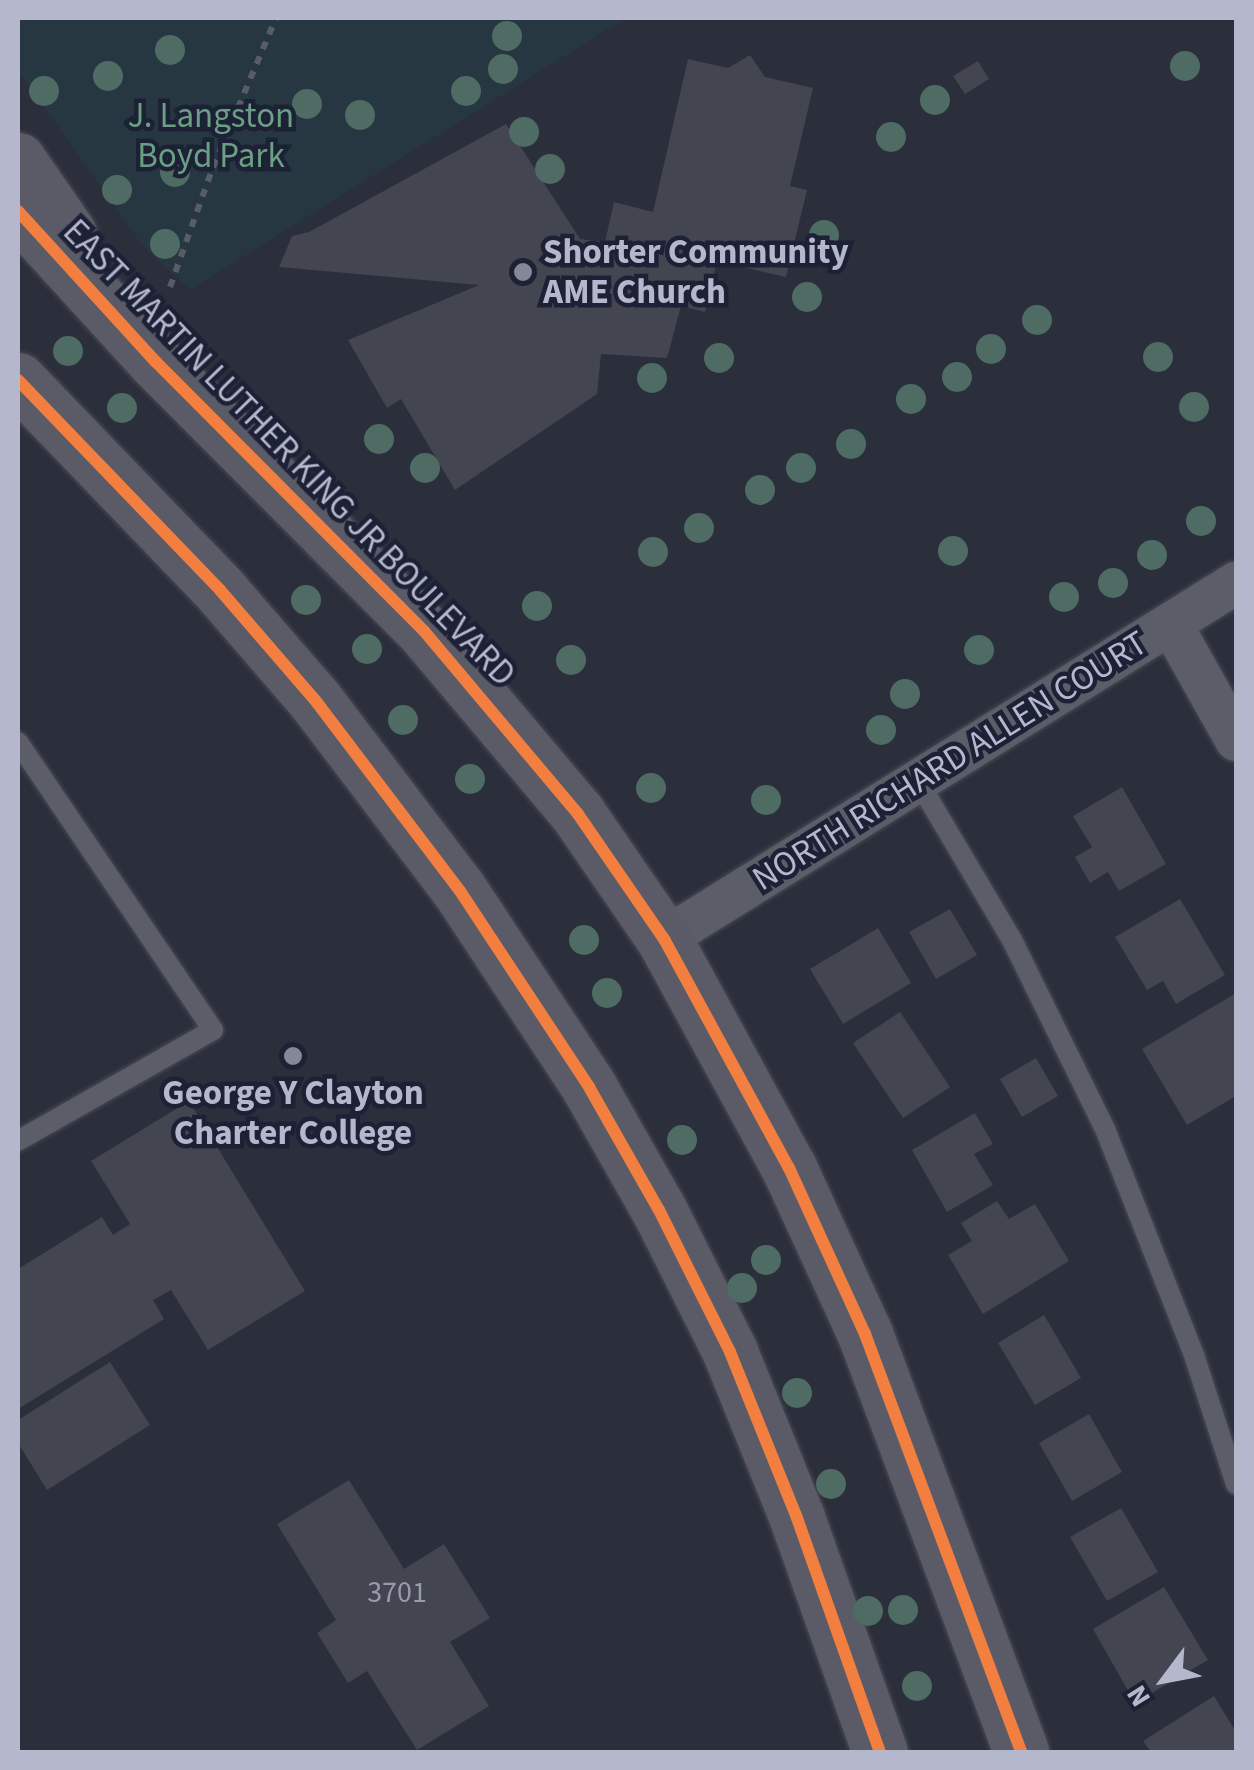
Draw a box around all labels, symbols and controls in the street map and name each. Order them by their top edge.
park label: J. Langston Boyd Park [128,95,294,177]
street label: EAST MARTIN LUTHER KING JR BOULEVARD [54,211,524,695]
place label: Shorter Community AME Church [543,231,849,313]
marker: Shorter Community AME Church [512,261,534,283]
street label: NORTH RICHARD ALLEN COURT [745,622,1155,900]
marker: George Y Clayton Charter College [282,1045,304,1067]
place label: George Y Clayton Charter College [162,1072,424,1154]
house number: 3701 [367,1575,427,1611]
north arrow [1114,1630,1214,1730]
text: N [1117,1677,1160,1714]

